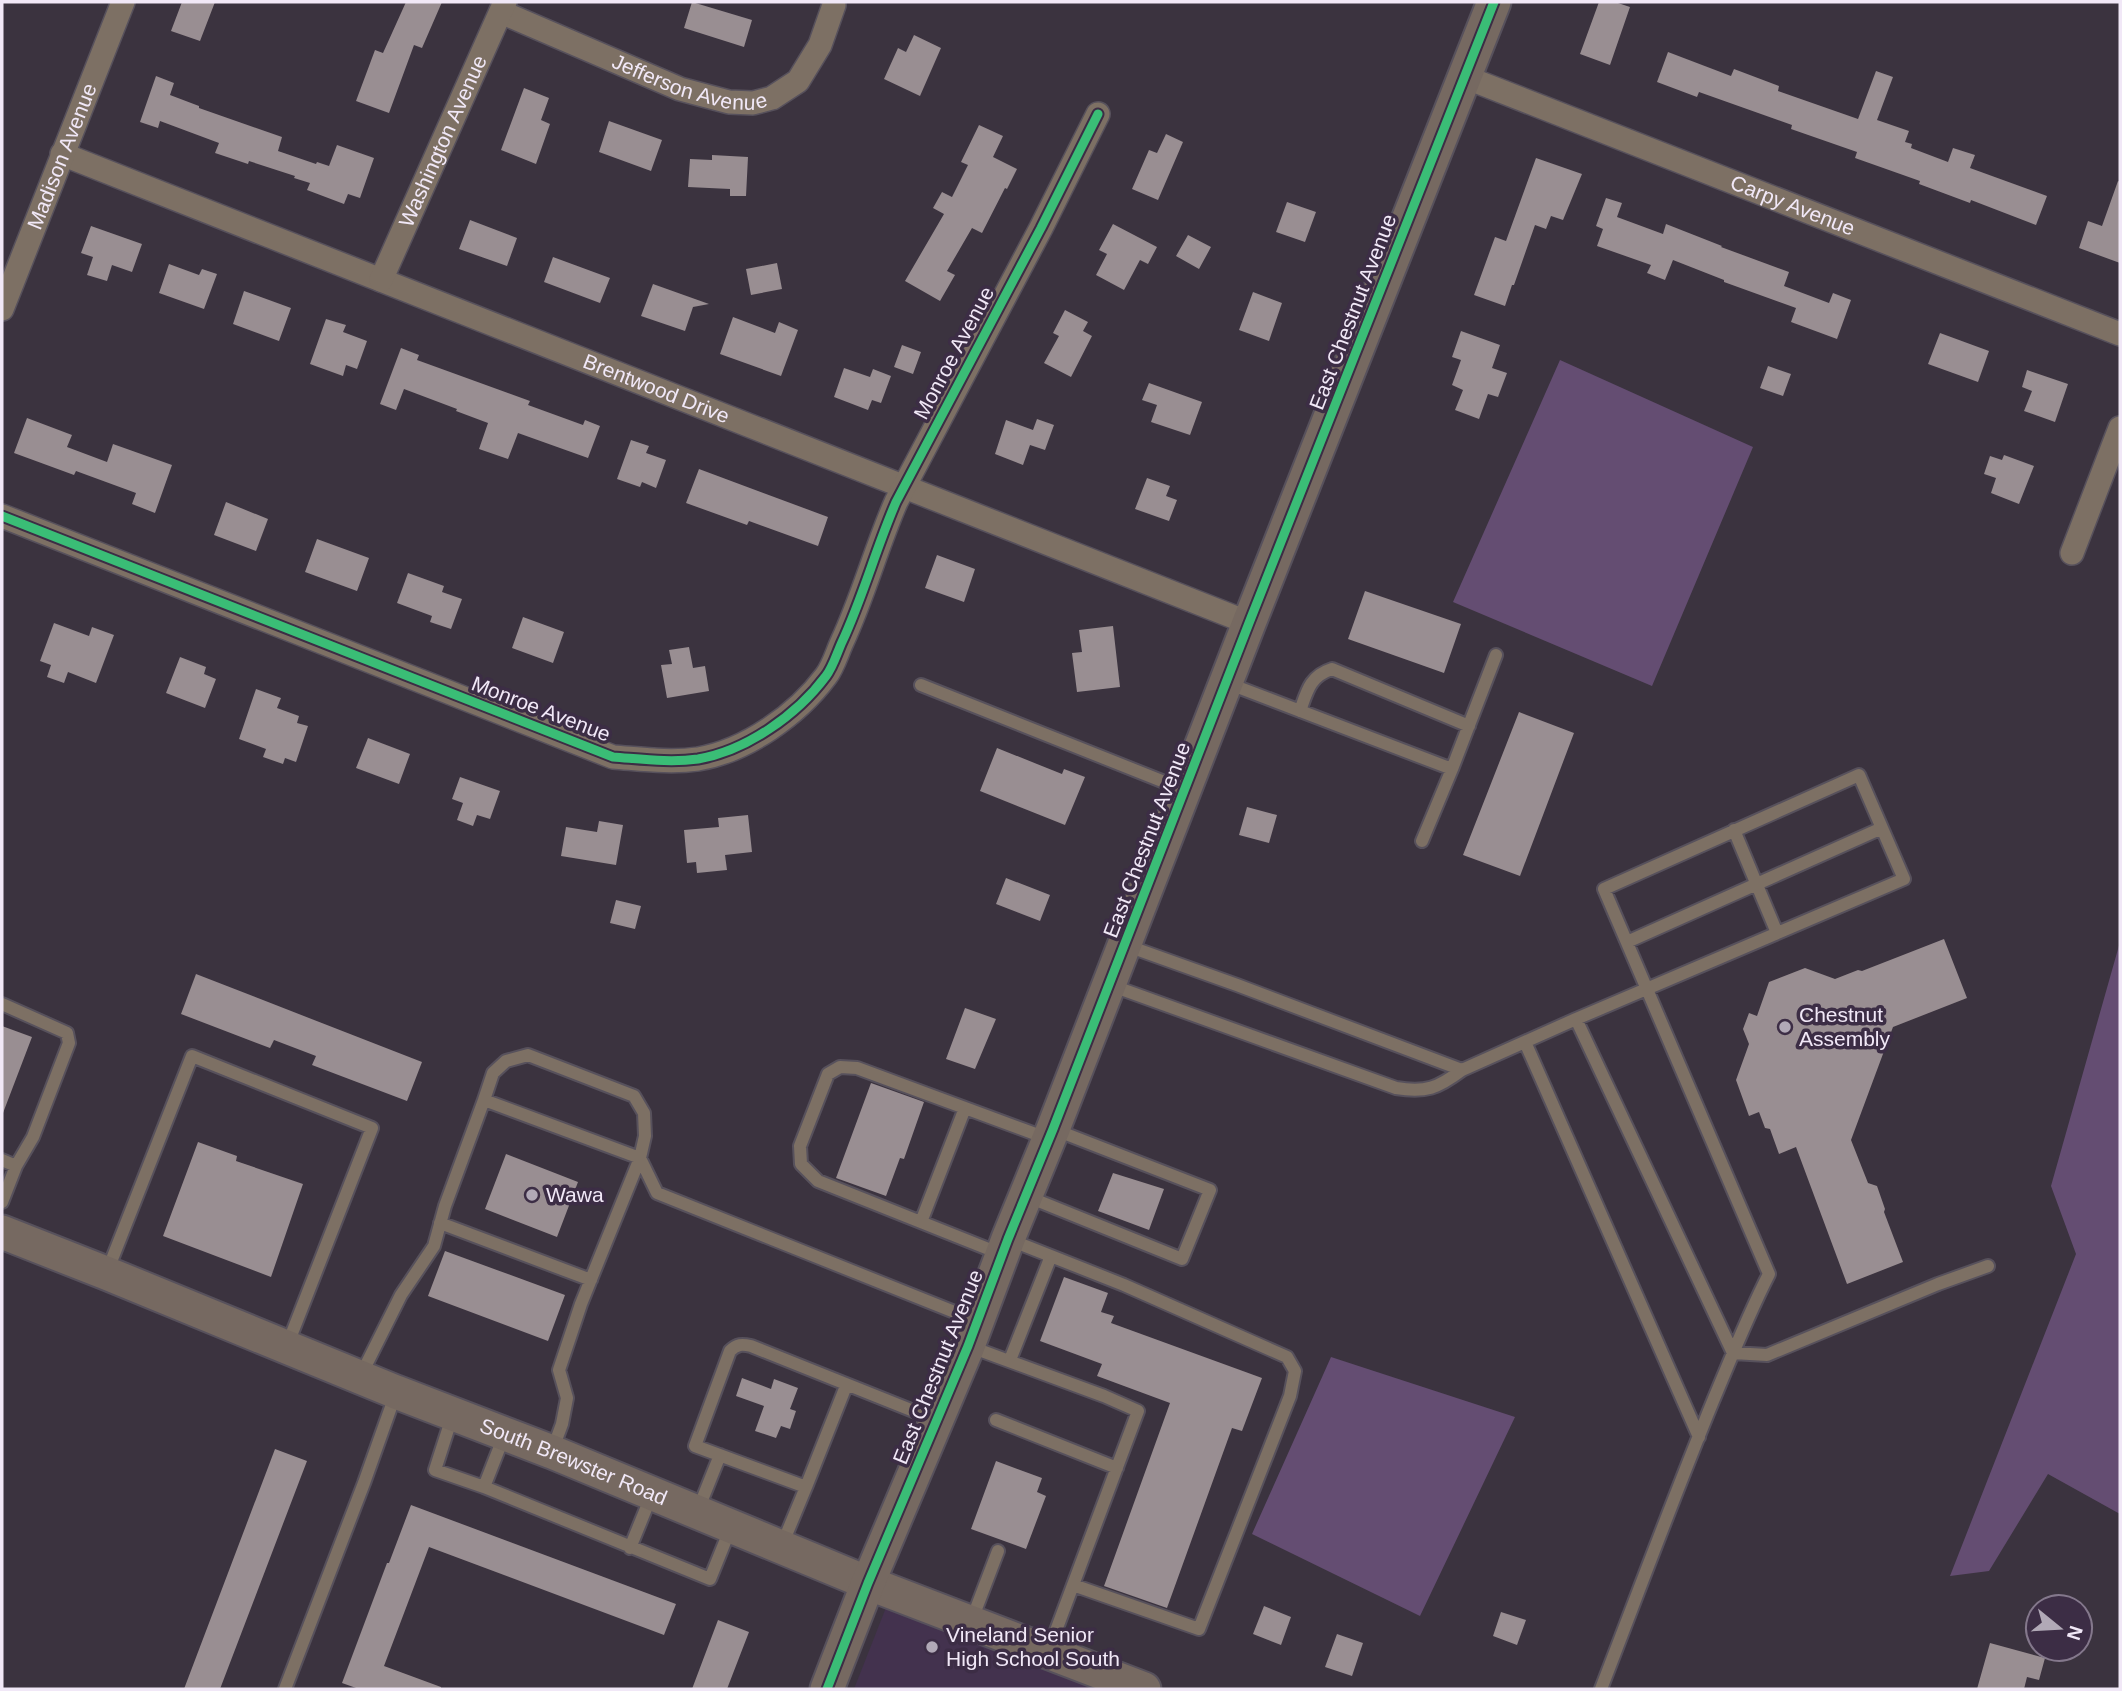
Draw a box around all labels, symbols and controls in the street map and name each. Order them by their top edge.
street label: Jefferson Avenue [609,49,770,114]
street label: Washington Avenue [394,51,491,230]
street label: Madison Avenue [23,80,101,233]
street label: Carpy Avenue [1727,170,1858,240]
street label: East Chestnut Avenue [1305,211,1400,413]
street label: Monroe Avenue [909,283,998,423]
street label: Brentwood Drive [580,349,733,428]
street label: Monroe Avenue [469,672,614,746]
street label: East Chestnut Avenue [1099,739,1194,941]
place label: Chestnut Assembly [1799,1003,1891,1050]
marker: Chestnut Assembly [1777,1019,1793,1035]
place label: Wawa [546,1183,604,1206]
marker: Wawa [524,1187,540,1203]
street label: East Chestnut Avenue [888,1266,987,1467]
street label: South Brewster Road [477,1413,671,1509]
north arrow [2024,1593,2094,1663]
place label: Vineland Senior High School South [946,1623,1120,1670]
text: N [2063,1623,2087,1643]
marker: Vineland Senior High School South [924,1639,940,1655]

